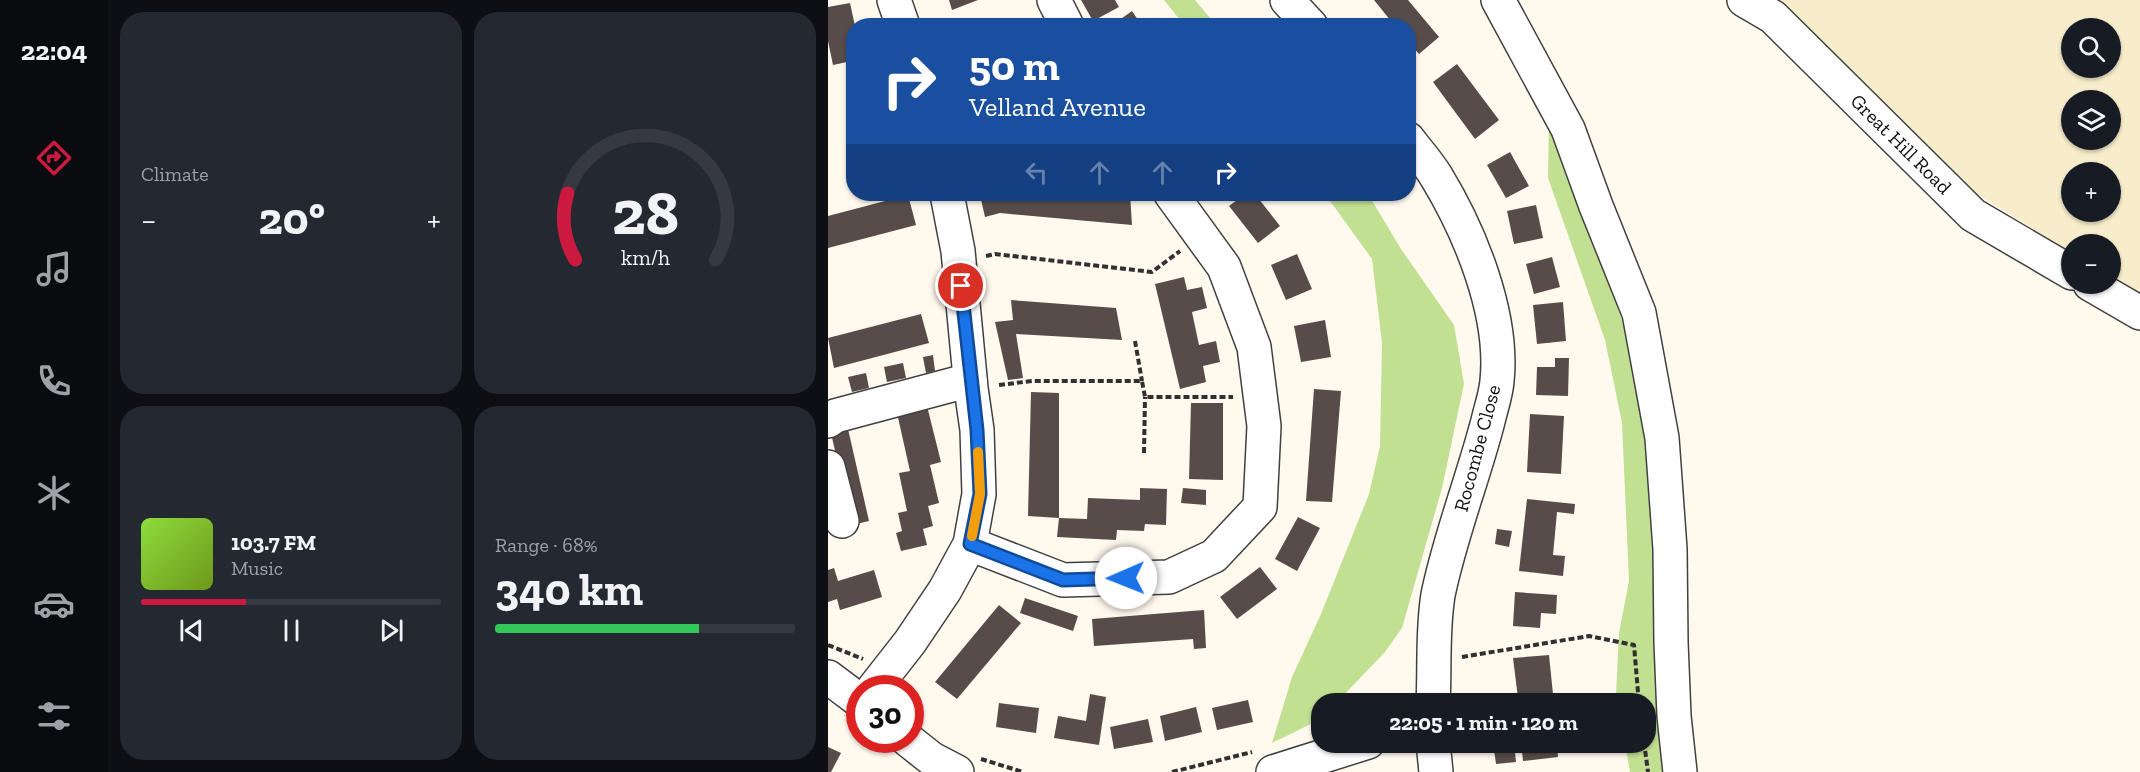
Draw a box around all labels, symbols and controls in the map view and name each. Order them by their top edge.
map controls [2061,18,2121,294]
button: search [2061,18,2121,78]
text: 22:04 [21,35,87,67]
text: 50 m [969,40,1060,91]
icon: right [870,42,948,120]
street label: Great Hill Road [1846,89,1957,199]
button: layers [2061,90,2121,150]
text: Velland Avenue [969,91,1146,123]
icon: directions [33,137,75,179]
icon: left [1020,156,1053,189]
icon: ahead [1083,156,1116,189]
icon: ahead [1146,156,1179,189]
icon: right [1209,156,1242,189]
text: Climate [141,162,209,186]
button: + [2061,162,2121,222]
text: 28 [611,175,679,250]
text: 20° [259,192,325,246]
text: − [141,200,156,239]
text: + [427,200,441,239]
button: − [2061,234,2121,294]
text: km/h [621,245,669,270]
icon: music [33,248,75,290]
pin [935,260,986,311]
icon: arrive [944,269,977,302]
icon: phone [33,360,75,402]
street label: Rocombe Close [1449,382,1505,514]
icon: climate [33,472,75,514]
text: 103.7 FM [231,529,316,556]
text: Range · 68% [495,533,597,557]
position arrow [1094,546,1158,610]
text: Music [231,556,283,580]
text: 340 km [495,563,643,617]
icon: car [33,583,75,625]
icon: previous [175,614,208,647]
icon: pause [275,614,308,647]
icon: next [375,614,408,647]
speed limit sign: 30 [846,675,924,753]
icon: filters [33,695,75,737]
text: 22:05 · 1 min · 120 m [1389,709,1578,736]

